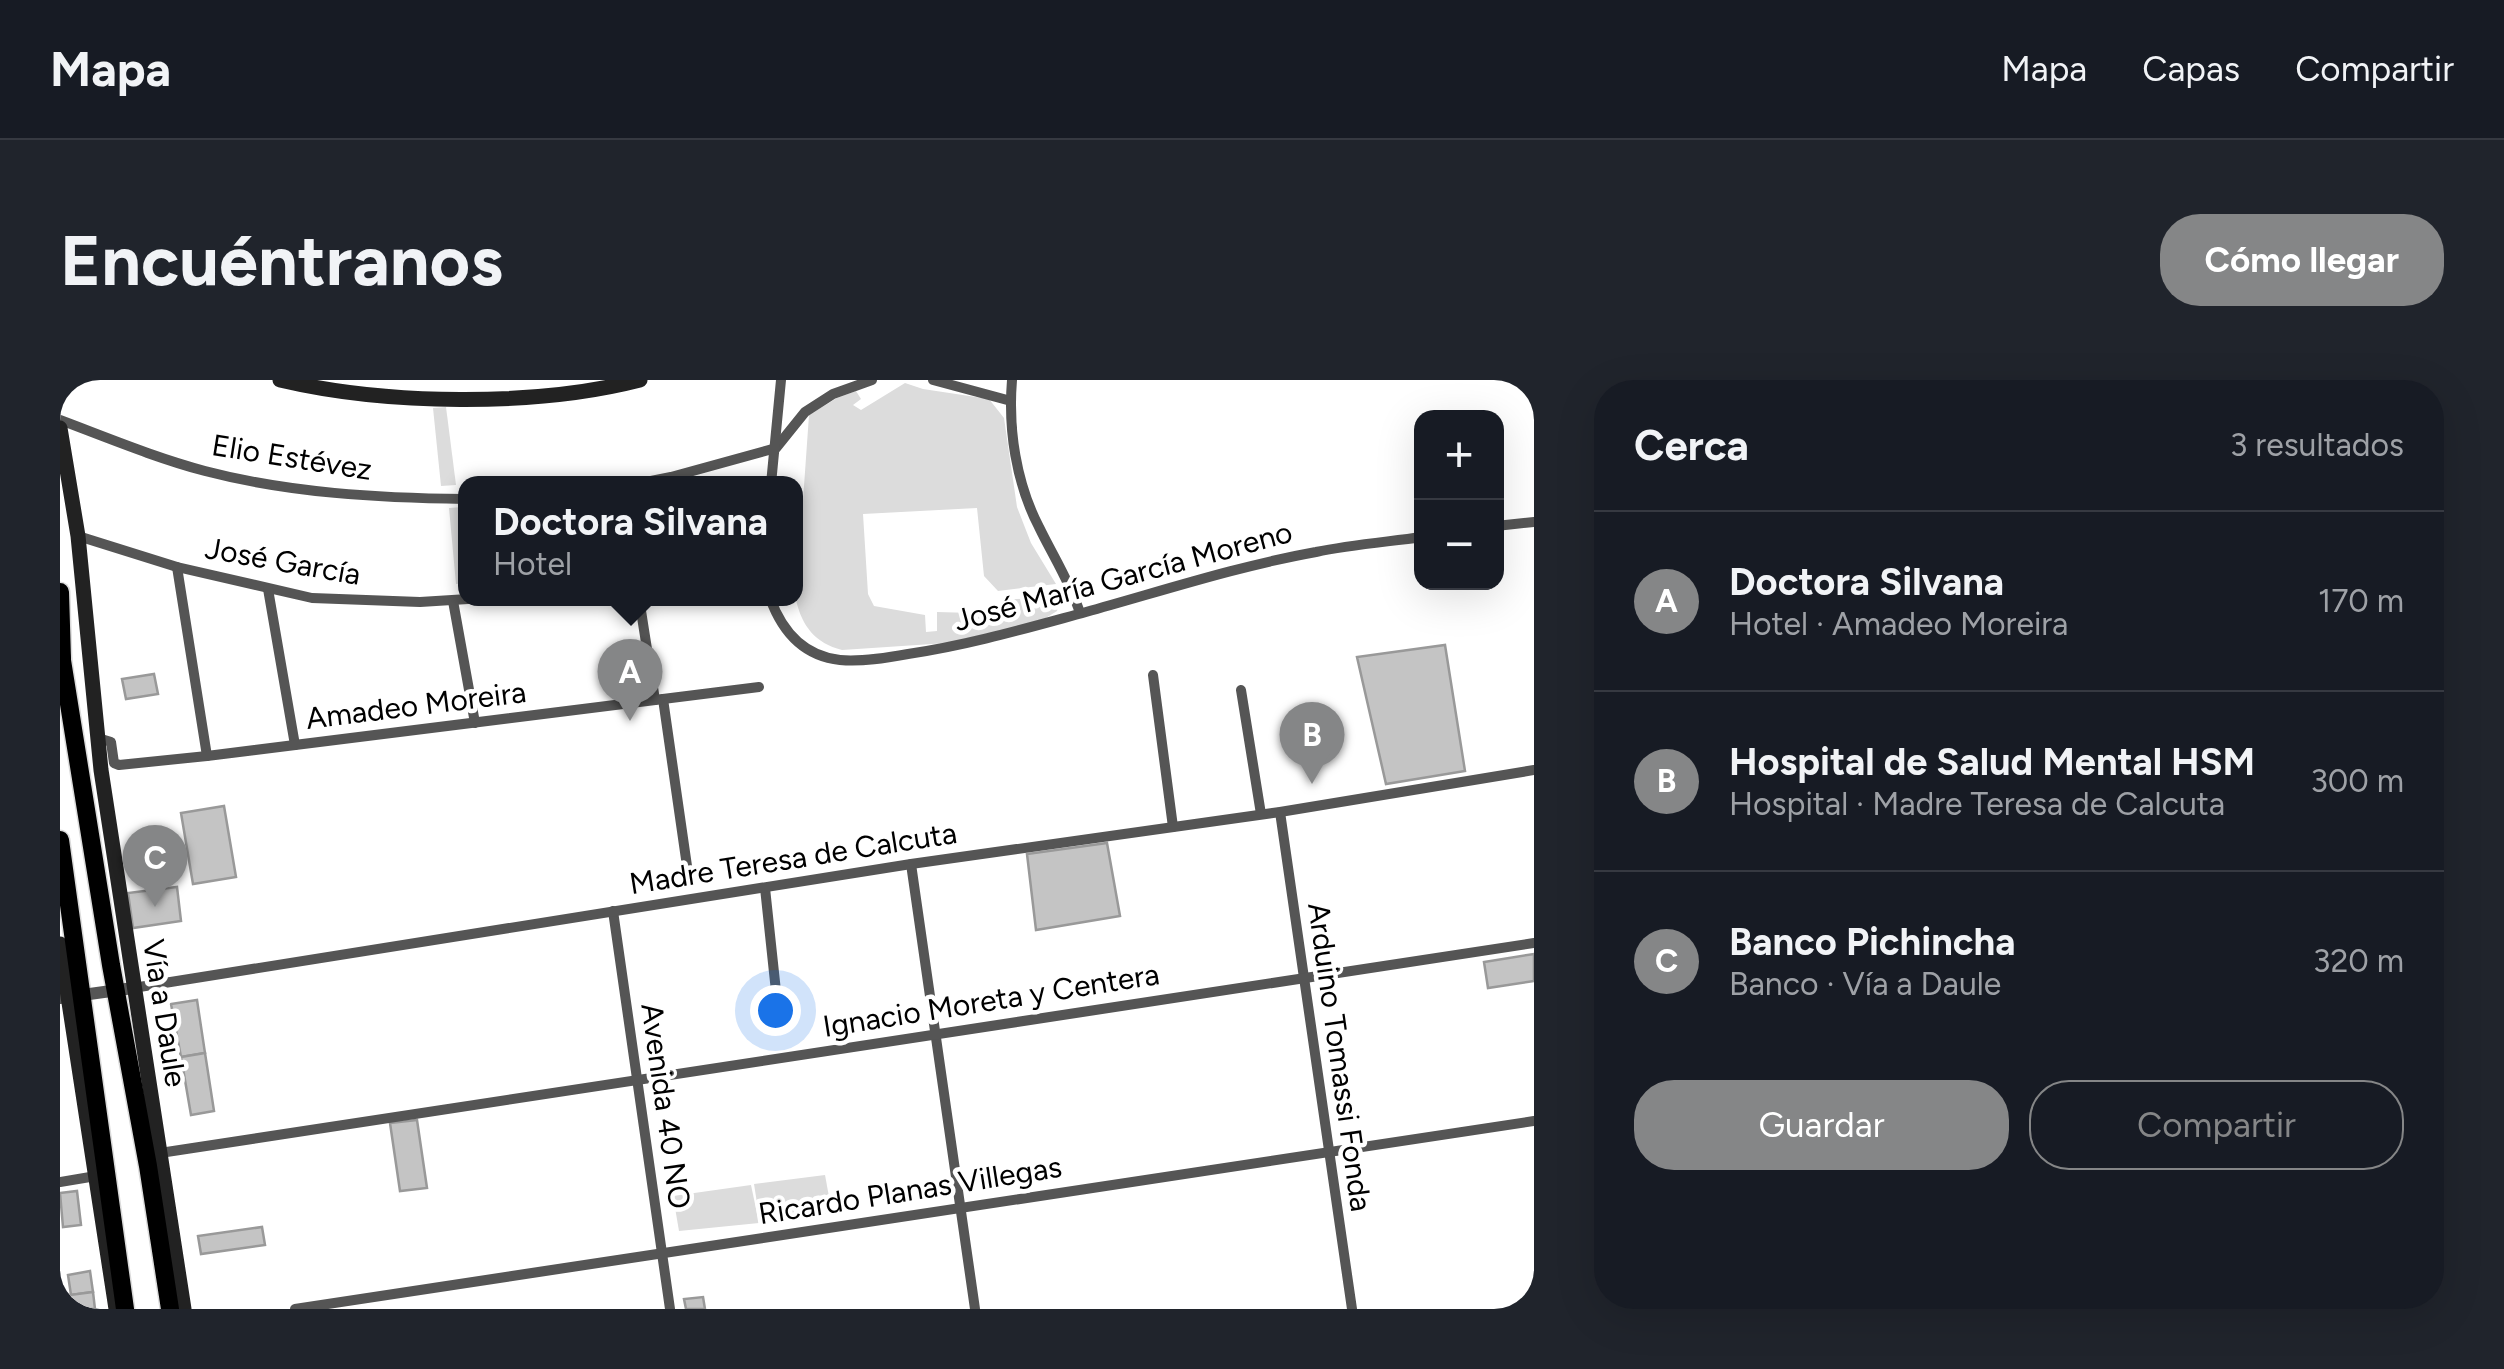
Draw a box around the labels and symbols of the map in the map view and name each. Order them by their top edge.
street label: Elio Estévez [209,426,375,488]
street label: José María García Moreno [950,513,1296,639]
street label: José García [202,529,364,593]
pin: A [598,638,662,721]
street label: Amadeo Moreira [304,673,528,737]
pin: B [1280,702,1344,784]
street label: Madre Teresa de Calcuta [627,814,959,902]
pin: C [122,824,188,907]
street label: Arduino Tomassi Fonda [1300,900,1380,1214]
street label: Vía a Daule [135,937,195,1089]
street label: Ignacio Moreta y Centera [820,955,1162,1045]
your location [750,985,801,1036]
street label: Avenida 40 NO [633,1001,699,1211]
street label: Ricardo Planas Villegas [756,1148,1064,1232]

